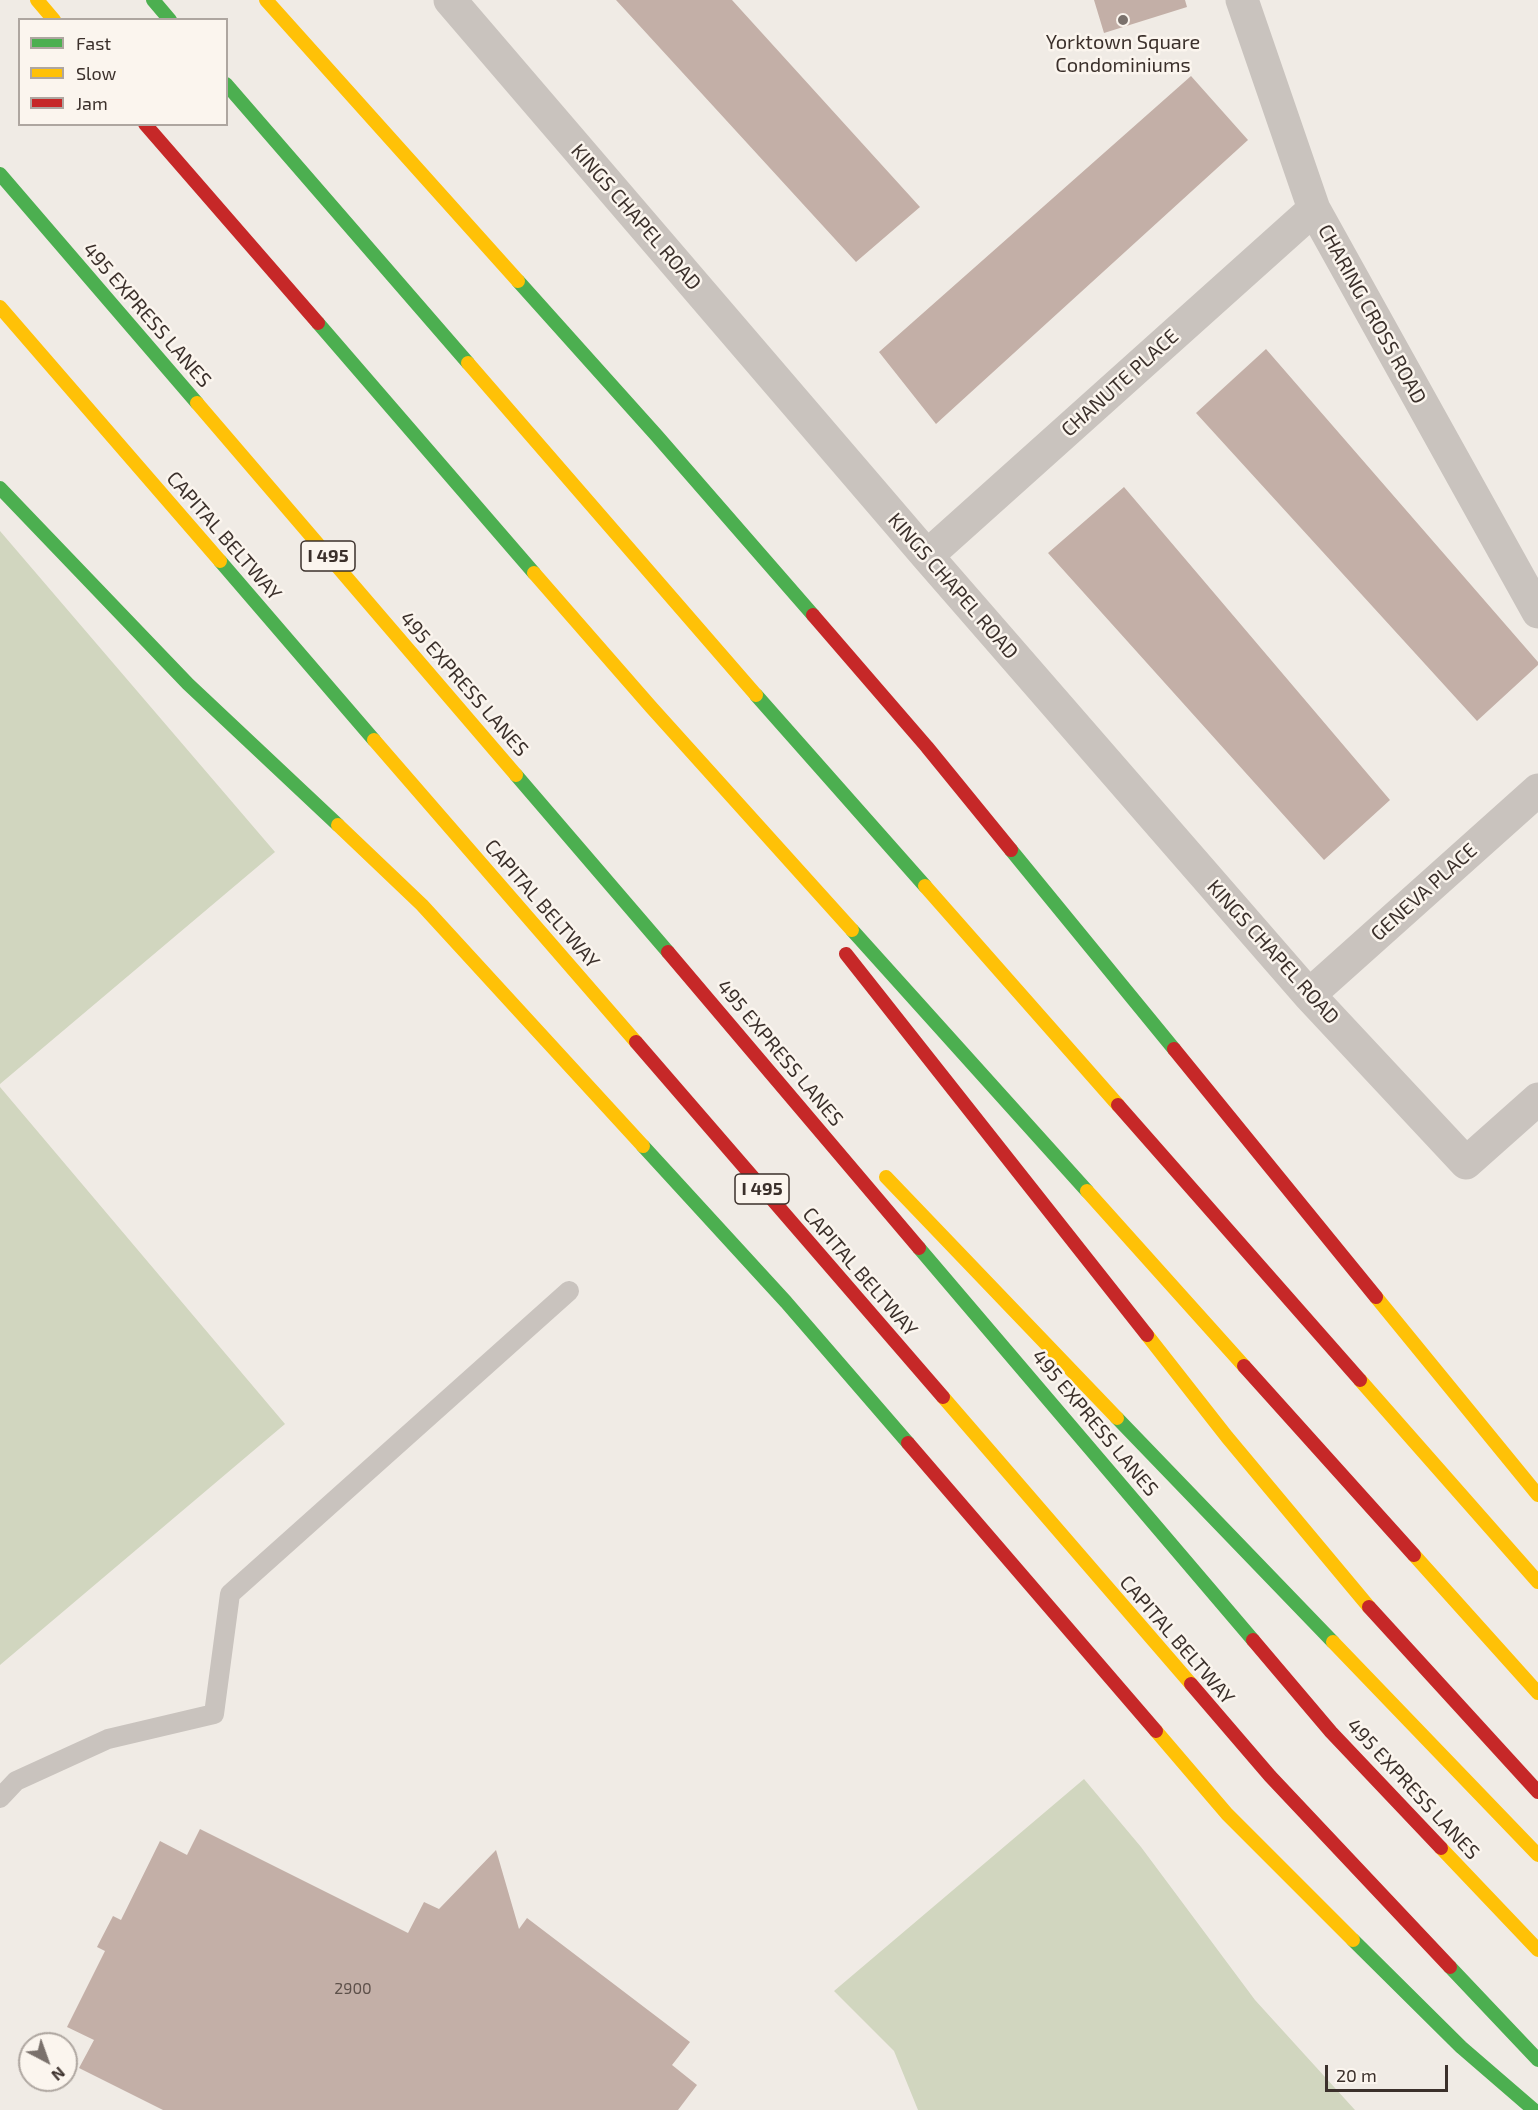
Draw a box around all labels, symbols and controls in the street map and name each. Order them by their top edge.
marker: Yorktown Square Condominiums [1116,13,1130,27]
legend [18,18,228,126]
place label: Yorktown Square Condominiums [1046,30,1200,77]
text: Fast [76,32,111,54]
text: Slow [76,62,116,84]
text: Jam [76,92,108,114]
street label: KINGS CHAPEL ROAD [566,139,706,295]
street label: CHARING CROSS ROAD [1313,220,1431,408]
street label: 495 EXPRESS LANES [78,238,216,392]
street label: CHANUTE PLACE [1057,324,1183,442]
street label: CAPITAL BELTWAY [161,467,287,605]
street label: KINGS CHAPEL ROAD [883,508,1023,664]
road number: I 495 [301,541,355,571]
street label: 495 EXPRESS LANES [395,607,533,761]
street label: CAPITAL BELTWAY [479,835,605,973]
street label: GENEVA PLACE [1366,838,1482,946]
street label: KINGS CHAPEL ROAD [1202,875,1344,1029]
street label: 495 EXPRESS LANES [712,975,848,1131]
road number: I 495 [735,1174,789,1204]
street label: CAPITAL BELTWAY [797,1203,923,1341]
street label: 495 EXPRESS LANES [1027,1345,1163,1501]
street label: CAPITAL BELTWAY [1114,1571,1240,1709]
street label: 495 EXPRESS LANES [1342,1714,1484,1864]
house number: 2900 [334,1979,372,1999]
north arrow [18,2032,78,2092]
scale bar [1328,2053,1451,2091]
text: N [48,2063,69,2085]
text: 20 m [1336,2064,1377,2086]

